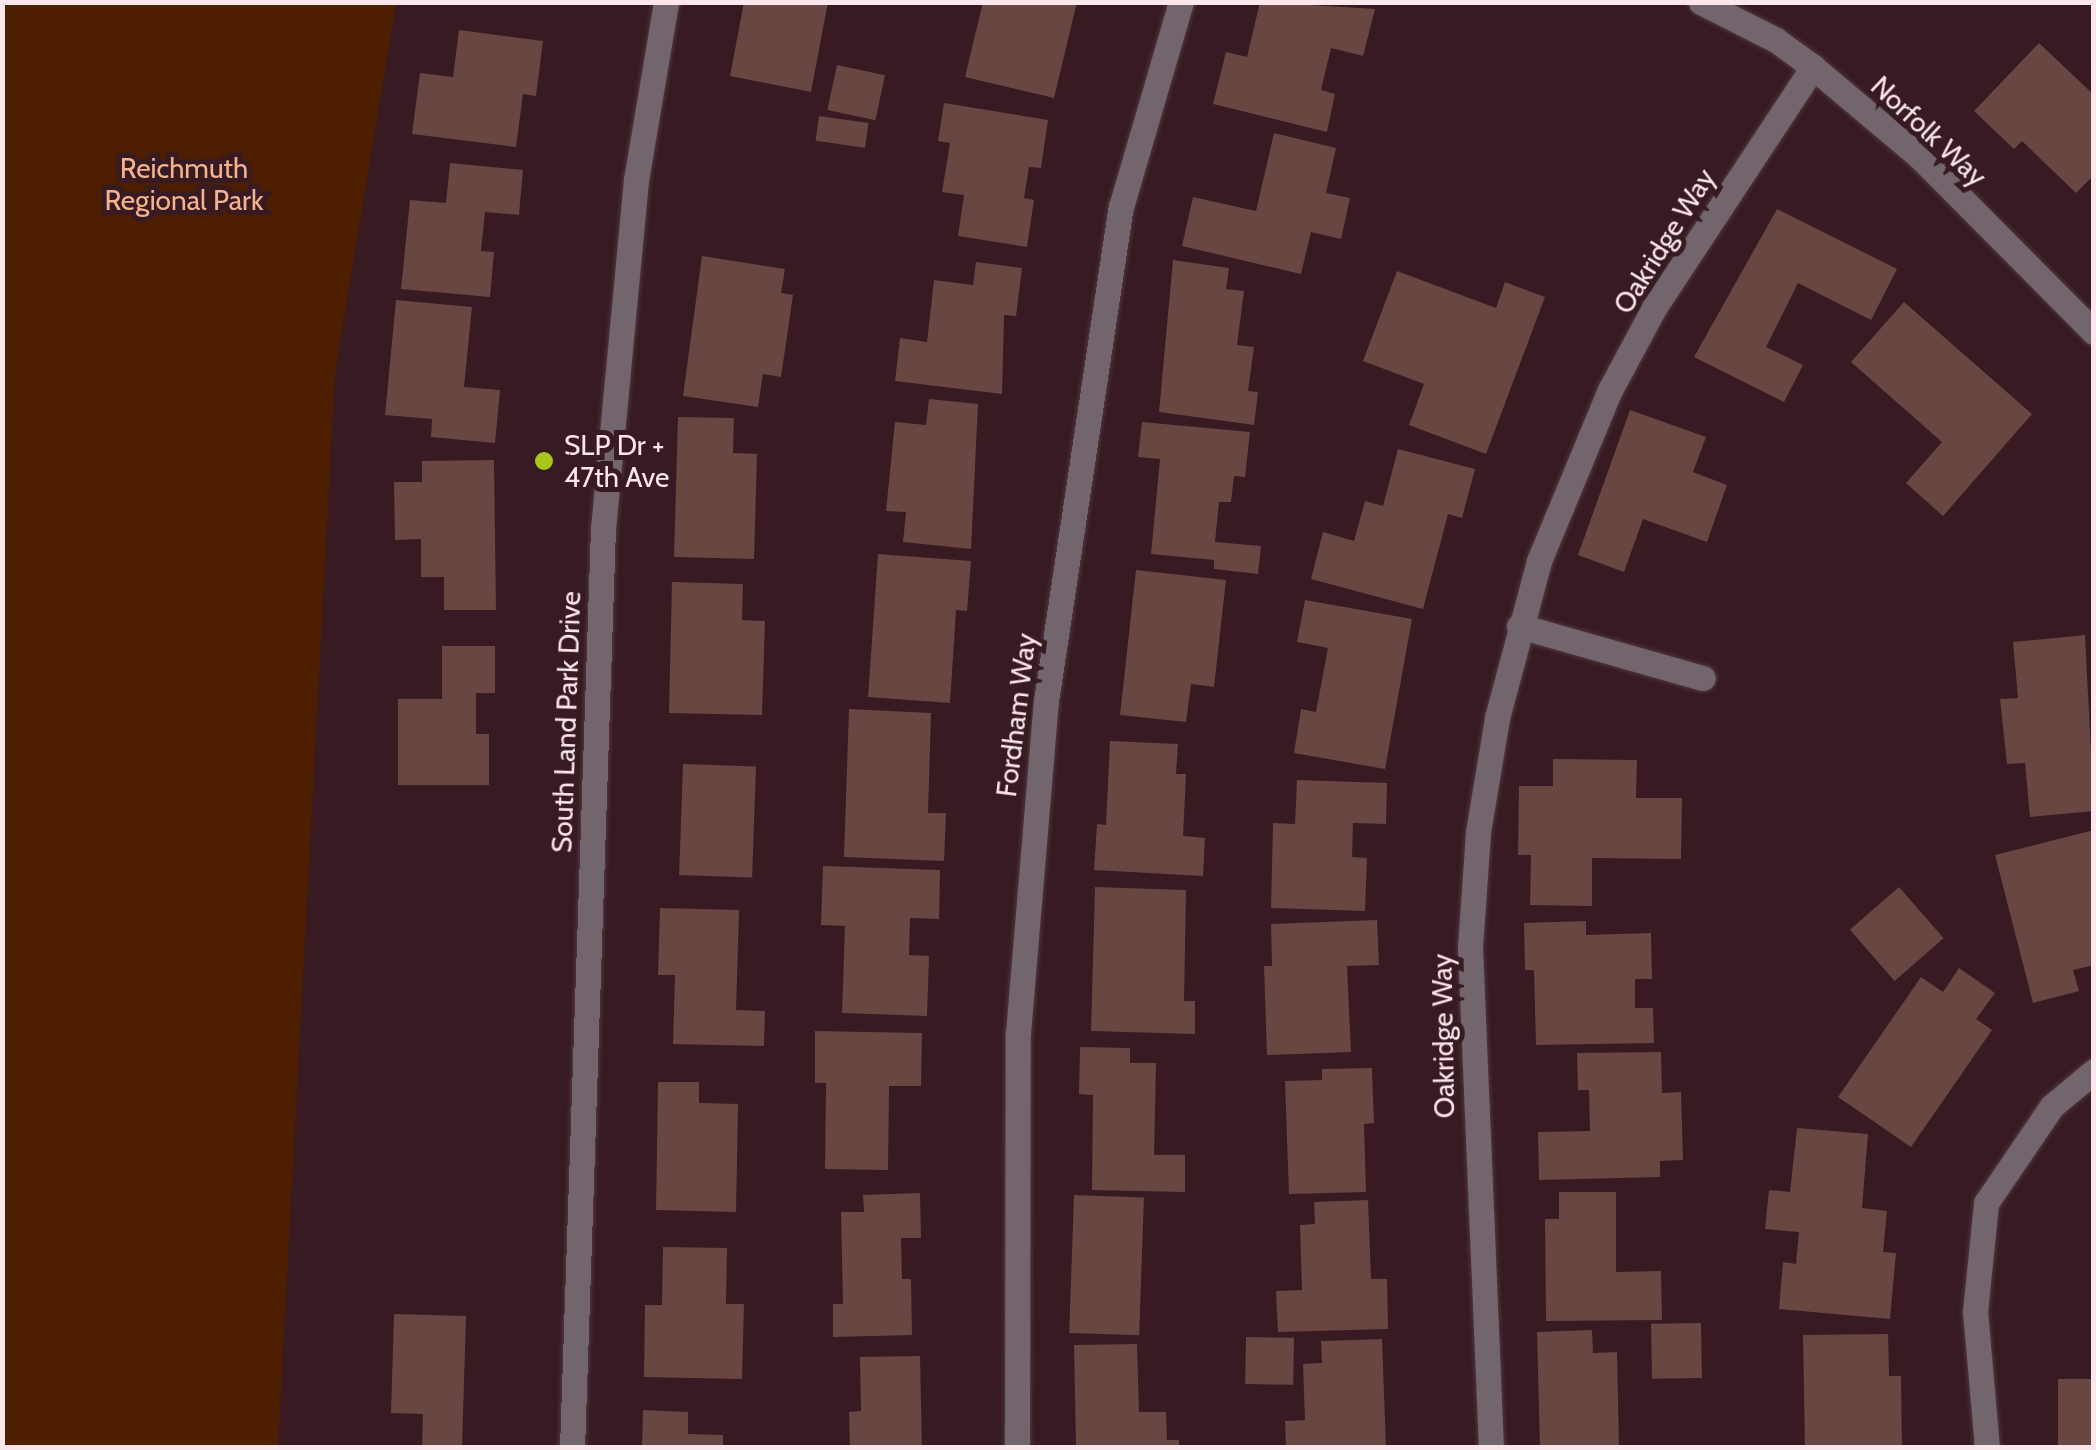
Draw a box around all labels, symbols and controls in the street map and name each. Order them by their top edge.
street label: Norfolk Way [1864,69,1994,193]
park label: Reichmuth Regional Park [105,151,263,217]
street label: Oakridge Way [1606,162,1722,320]
place label: SLP Dr + 47th Ave [564,428,669,494]
marker: SLP Dr + 47th Ave [533,450,555,472]
street label: South Land Park Drive [545,591,587,853]
street label: Fordham Way [989,631,1043,799]
street label: Oakridge Way [1425,953,1461,1119]

